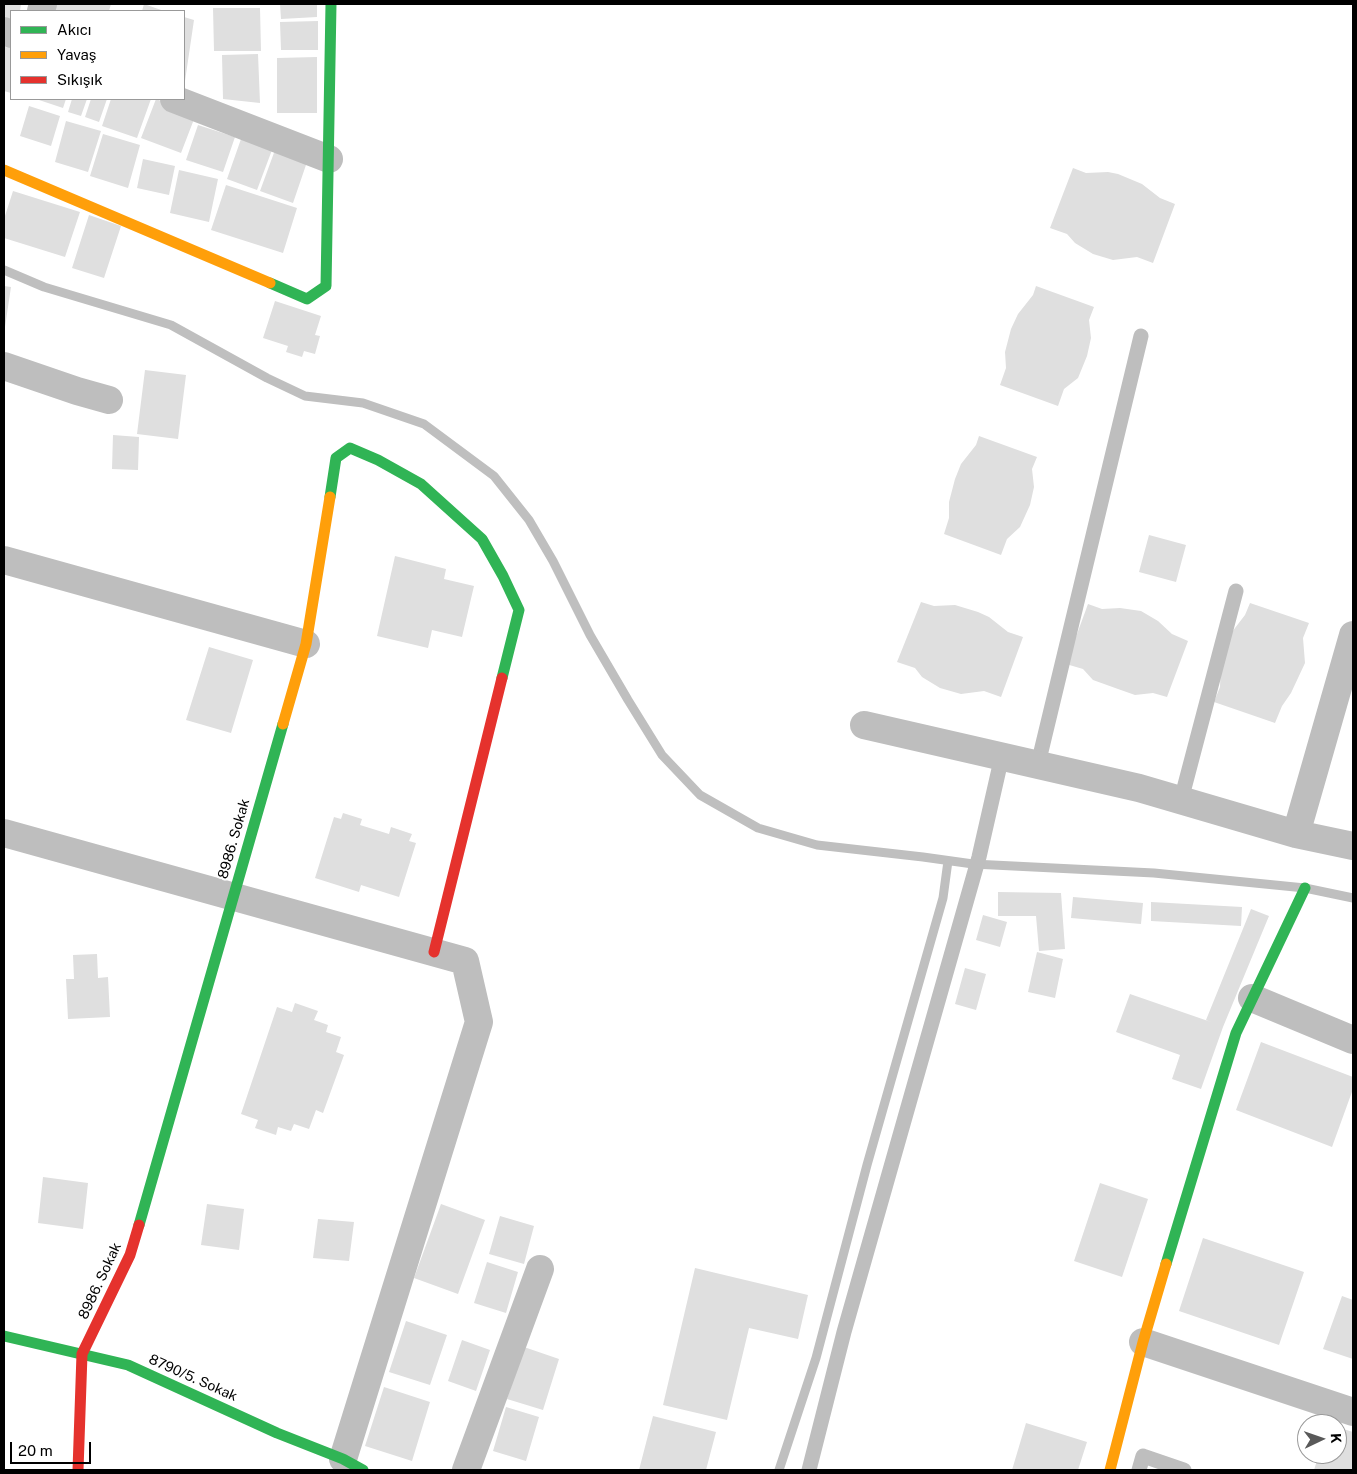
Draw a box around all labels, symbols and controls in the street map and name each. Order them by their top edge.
legend [10,10,185,100]
text: Akıcı [57,21,91,38]
text: Yavaş [57,46,96,63]
text: Sıkışık [57,71,103,88]
street label: 8986. Sokak [215,797,253,881]
street label: 8986. Sokak [75,1240,125,1322]
street label: 8790/5. Sokak [146,1351,240,1405]
north arrow [1297,1414,1347,1464]
scale bar [12,1432,94,1464]
text: K [1328,1433,1344,1444]
text: 20 m [18,1442,53,1459]

